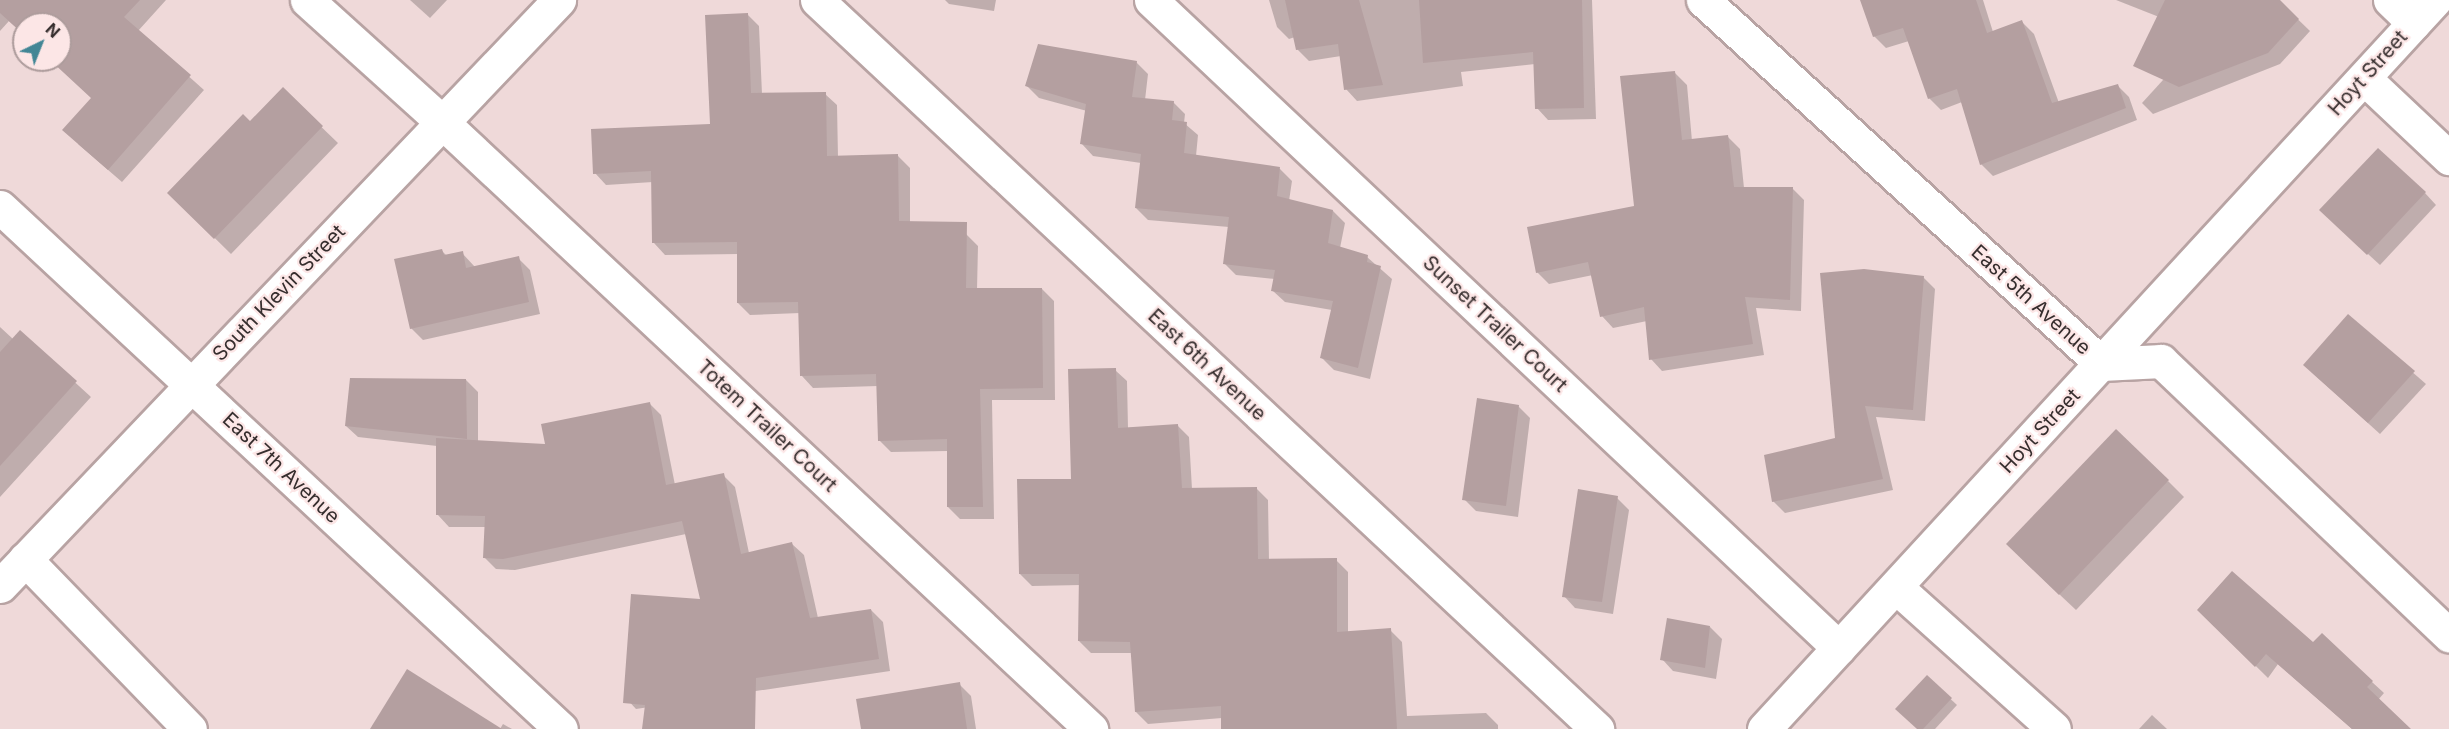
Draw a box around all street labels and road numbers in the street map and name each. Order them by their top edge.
street label: Hoyt Street [2323,25,2413,121]
street label: South Klevin Street [208,220,350,366]
street label: East 5th Avenue [1966,240,2096,360]
street label: Sunset Trailer Court [1418,251,1572,397]
street label: East 6th Avenue [1143,304,1271,426]
street label: Totem Trailer Court [692,355,842,497]
street label: Hoyt Street [1995,384,2085,478]
street label: East 7th Avenue [217,408,345,528]

